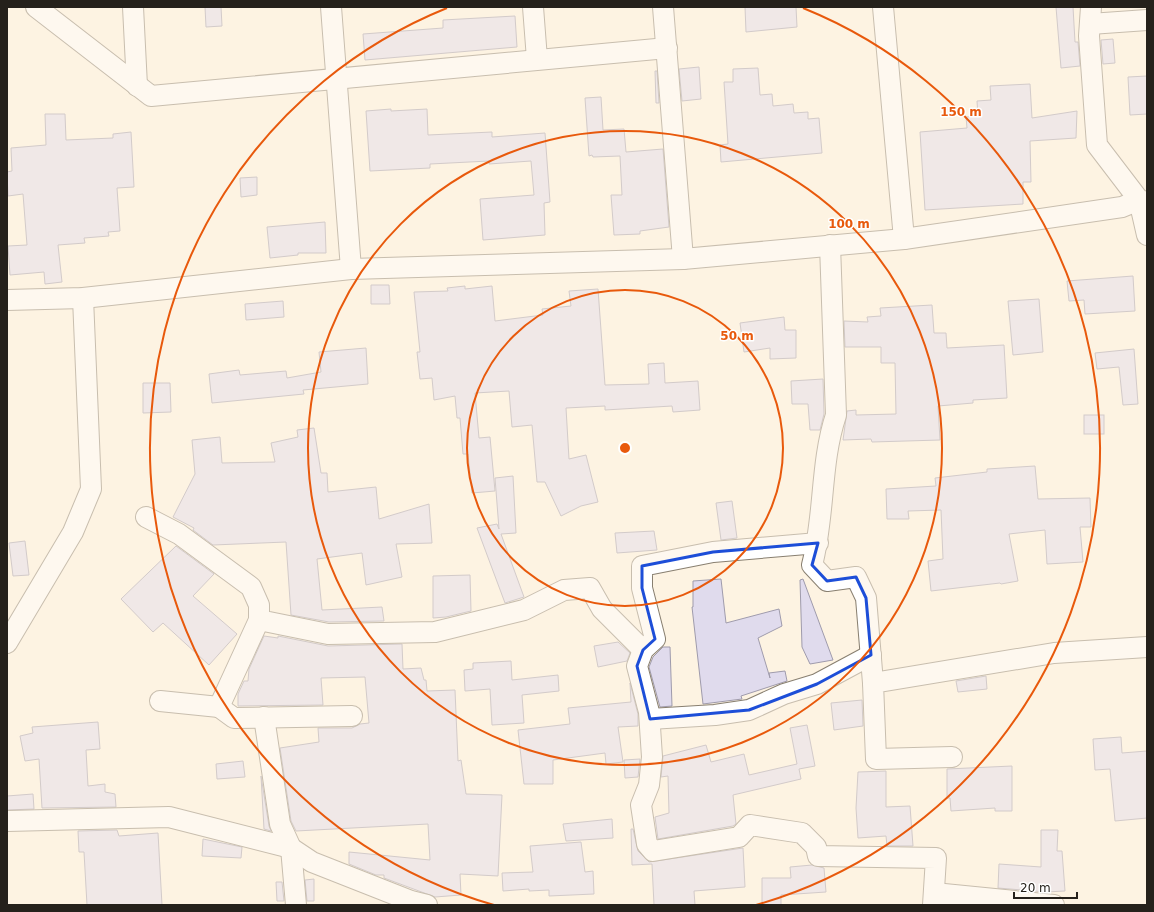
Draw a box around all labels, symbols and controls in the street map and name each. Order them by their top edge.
text: 150 m [940,105,982,119]
text: 100 m [828,217,870,231]
text: 50 m [720,329,754,343]
centre of rings [618,441,632,455]
scale bar [1014,874,1077,900]
text: 20 m [1020,881,1051,895]

